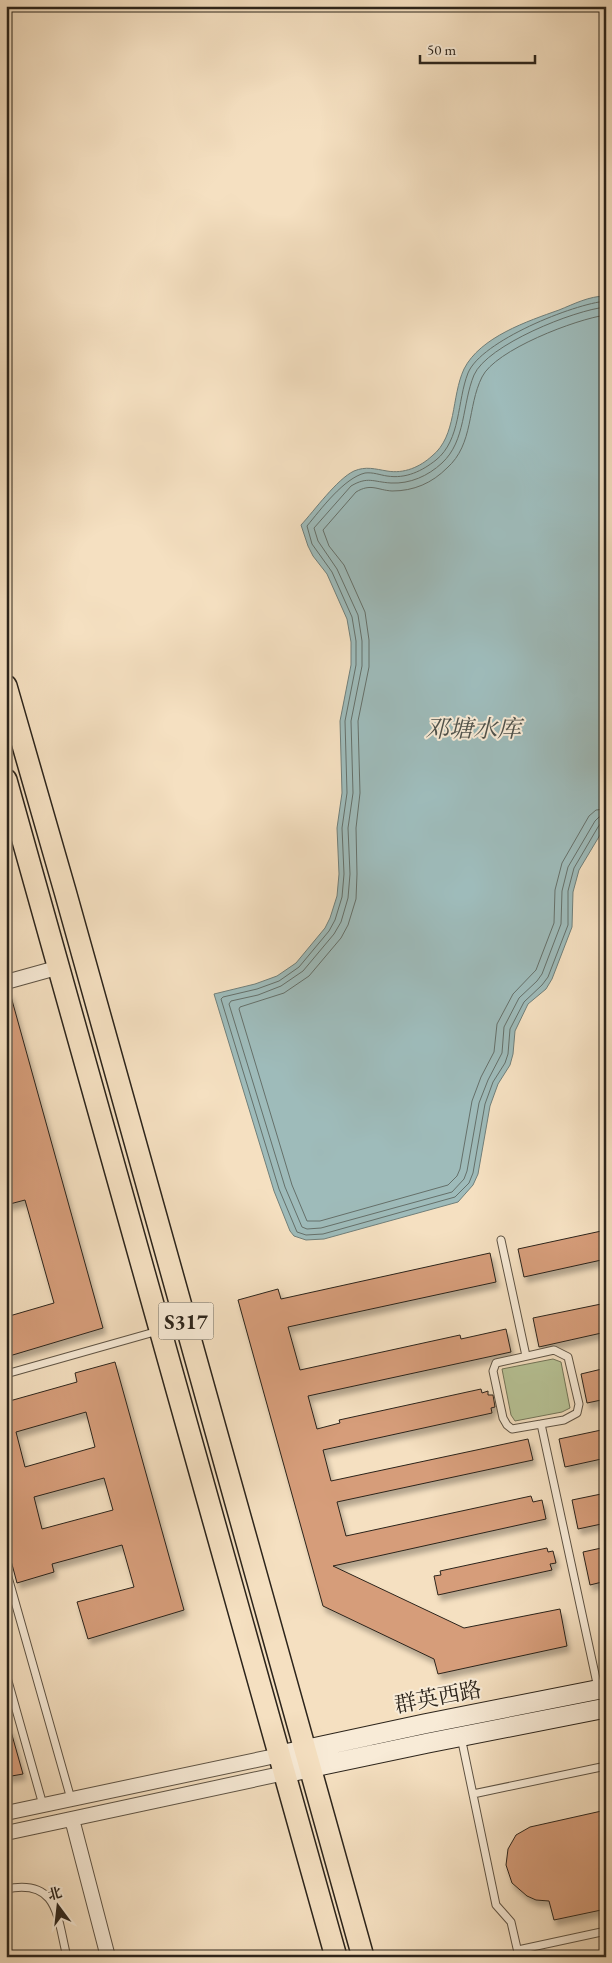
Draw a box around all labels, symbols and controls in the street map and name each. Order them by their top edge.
scale bar [420,32,534,64]
text: 50 m [427,40,456,59]
water label: 邓塘水库 [425,713,525,744]
road number: S317 [158,1302,214,1340]
street label: 群英西路 [392,1674,484,1720]
north arrow [32,1880,82,1930]
text: 北 [46,1883,64,1904]

